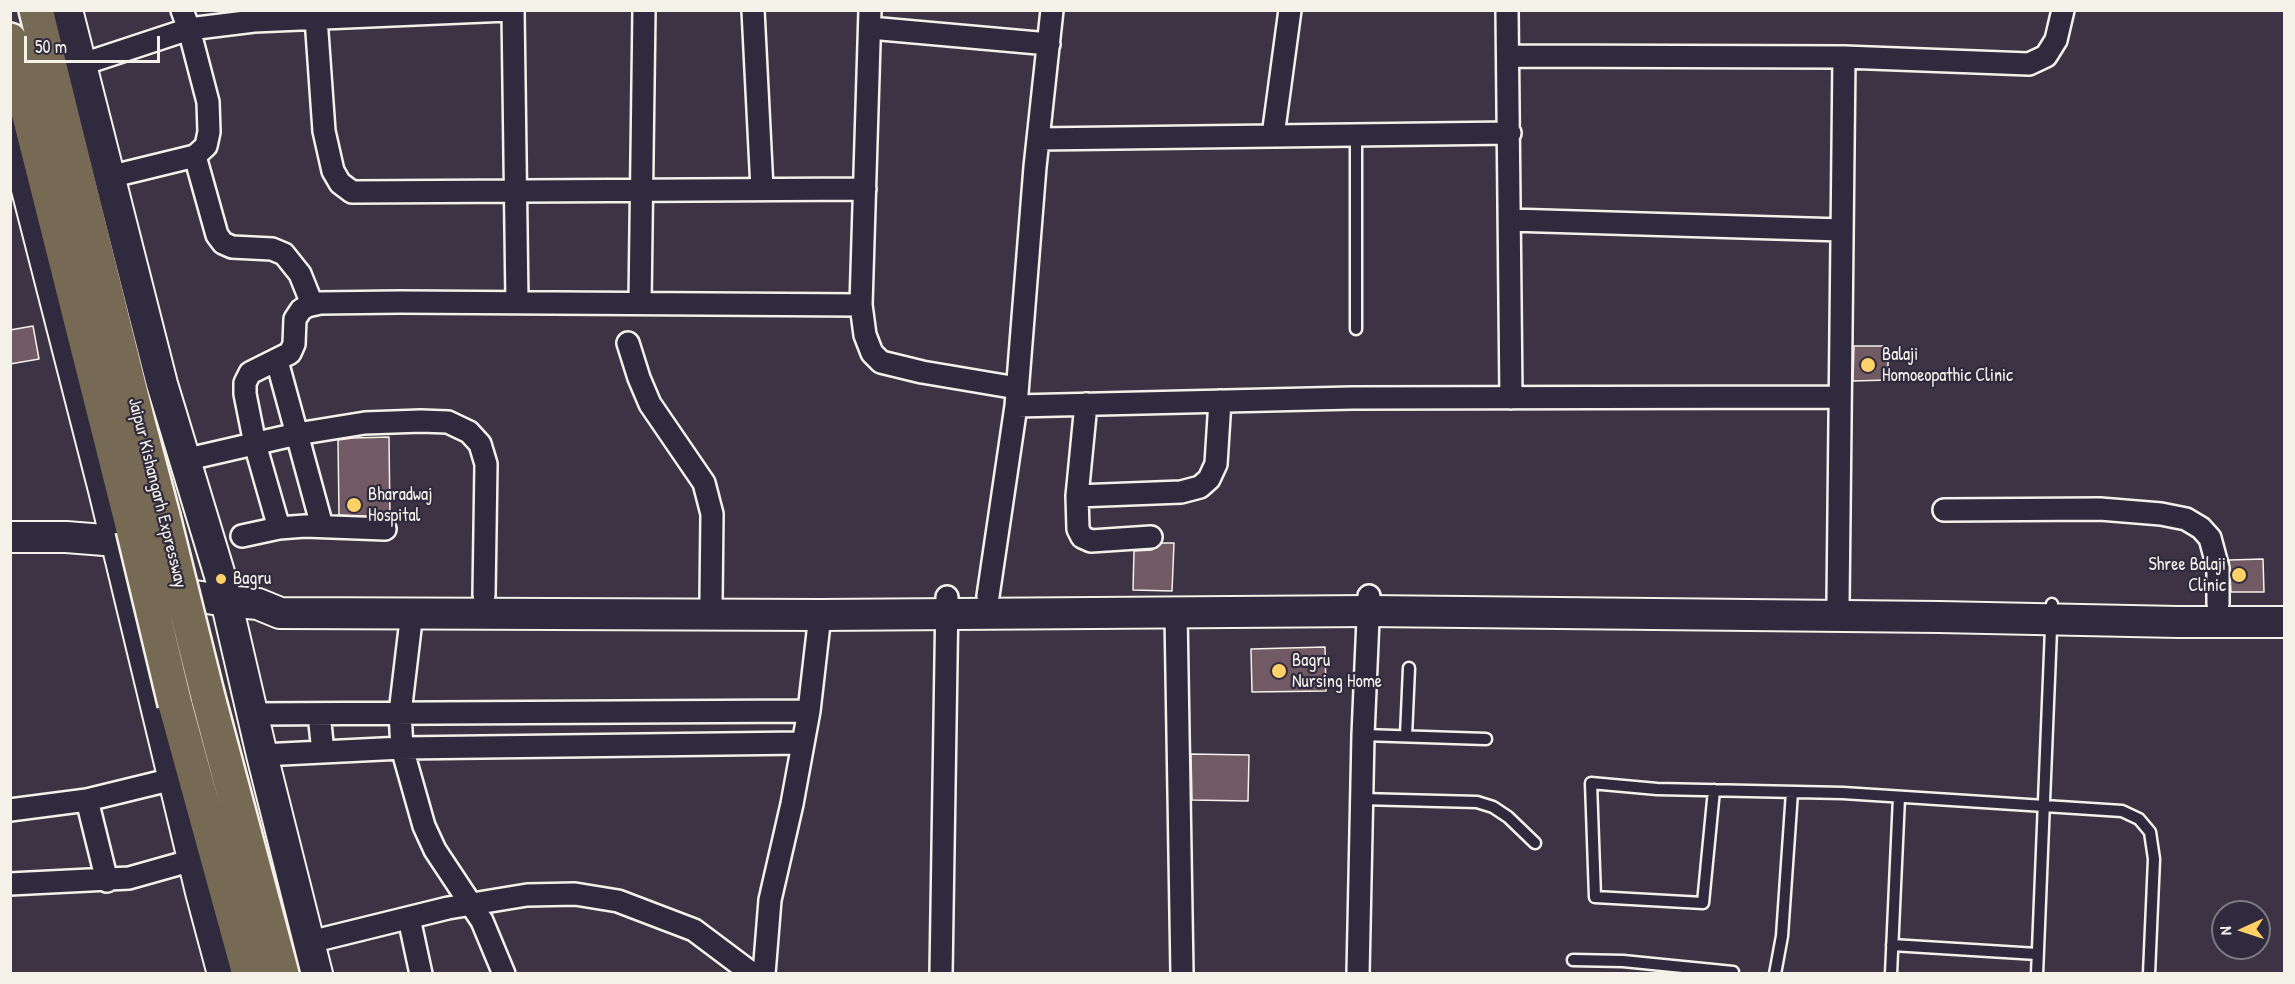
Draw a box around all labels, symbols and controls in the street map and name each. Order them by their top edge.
scale bar [27,24,164,62]
text: 50 m [35,34,67,59]
place label: Balaji Homoeopathic Clinic [1882,344,2013,386]
marker: Balaji Homoeopathic Clinic [1859,356,1877,374]
street label: Jaipur Kishangarh Expressway [123,396,191,590]
place label: Bharadwaj Hospital [368,484,432,526]
marker: Bharadwaj Hospital [345,496,363,514]
place label: Shree Balaji Clinic [2148,554,2226,596]
marker: Shree Balaji Clinic [2230,566,2248,584]
place label: Bagru [233,568,271,590]
marker: Bagru [214,572,228,586]
place label: Bagru Nursing Home [1292,650,1382,692]
marker: Bagru Nursing Home [1270,662,1288,680]
north arrow [2211,900,2271,960]
text: N [2214,926,2236,936]

